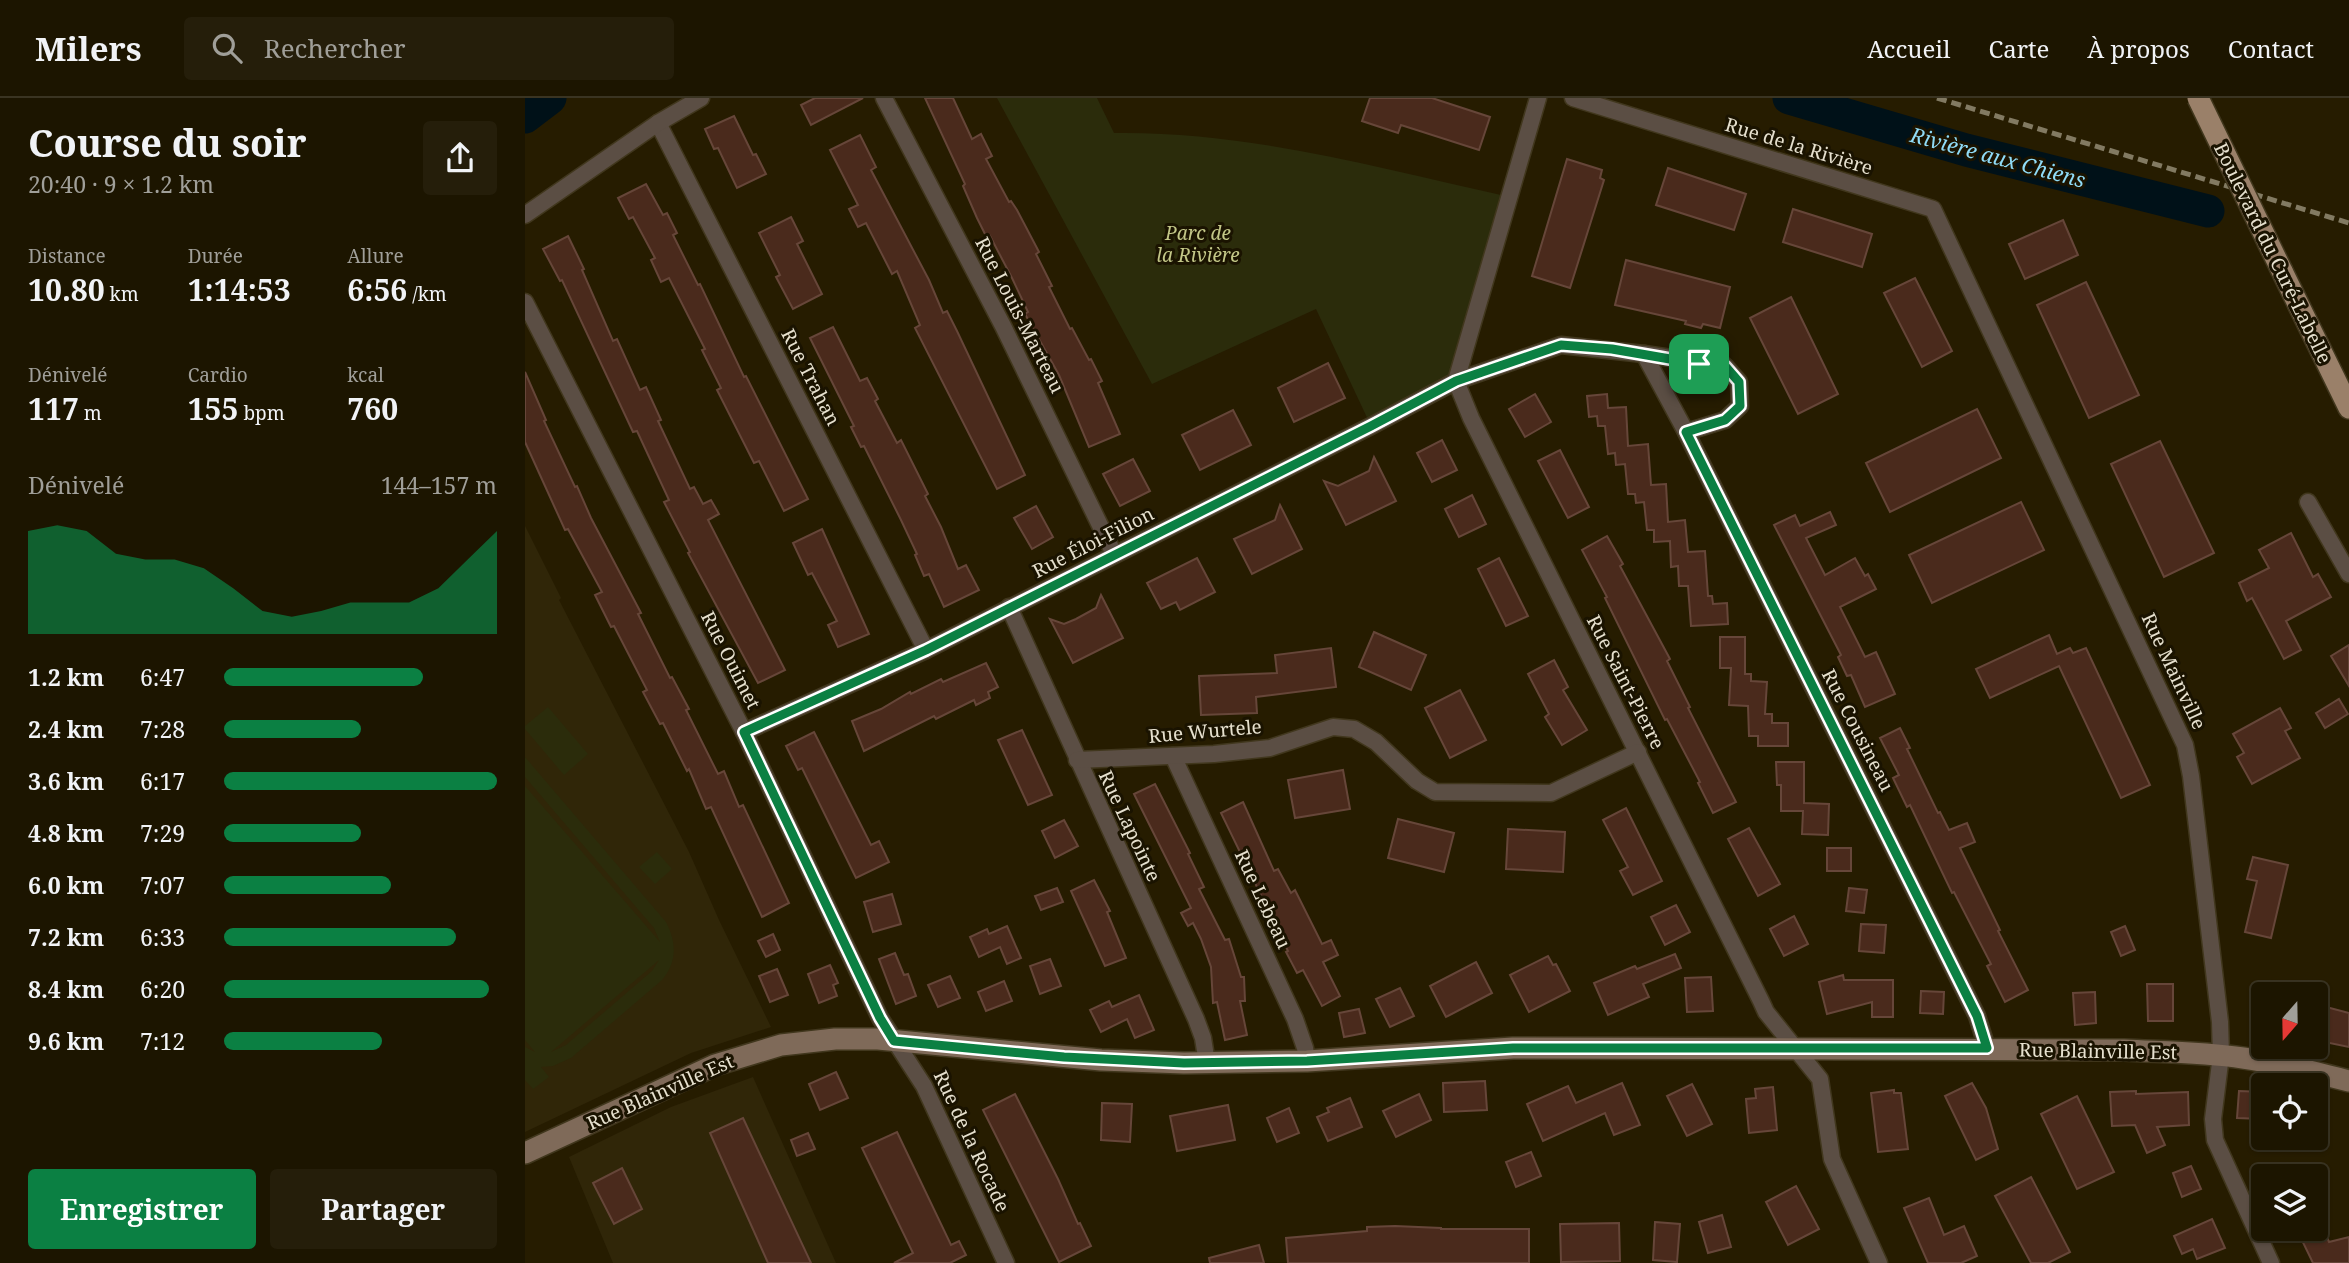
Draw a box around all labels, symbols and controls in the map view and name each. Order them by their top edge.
search box [184,17,674,80]
text: Milers [35,26,142,71]
icon: search [208,29,246,67]
text: Rechercher [264,30,406,66]
text: Accueil [1867,32,1950,65]
text: Carte [1988,32,2049,65]
text: À propos [2087,32,2190,65]
text: Contact [2228,32,2314,65]
street label: Rue de la Rivière [1722,111,1876,181]
text: Course du soir [28,116,307,168]
water label: Rivière aux Chiens [1906,120,2089,194]
button: share [423,121,497,195]
street label: Boulevard du Curé-Labelle [2208,138,2338,368]
text: 20:40 · 9 × 1.2 km [28,168,214,200]
park label: Parc de la Rivière [1156,220,1240,268]
street label: Rue Louis-Marteau [969,232,1071,398]
text: Distance [28,243,106,269]
text: Durée [188,243,243,269]
text: Allure [347,243,404,269]
text: 10.80 [28,269,105,310]
text: 1:14:53 [188,269,291,310]
text: 6:56 [347,269,407,310]
text: km [105,281,139,307]
text: /km [407,281,447,307]
street label: Rue Trahan [775,324,847,430]
pin [1669,334,1729,394]
icon: arrive [1680,345,1718,383]
text: Dénivelé [28,362,108,388]
text: Cardio [188,362,248,388]
text: kcal [347,362,384,388]
text: 117 [28,388,79,429]
text: 155 [188,388,239,429]
text: 760 [347,388,398,429]
text: m [79,400,102,426]
text: bpm [239,400,285,426]
text: Dénivelé [28,469,124,501]
text: 144–157 m [381,469,497,501]
street label: Rue Éloi-Filion [1028,500,1158,584]
street label: Rue Ouimet [695,607,767,714]
street label: Rue Mainville [2136,609,2212,733]
street label: Rue Saint-Pierre [1581,610,1671,754]
text: 1.2 km [28,661,104,693]
text: 6:47 [140,661,185,693]
street label: Rue Cousineau [1816,664,1900,796]
text: 2.4 km [28,713,104,745]
text: 7:28 [140,713,185,745]
street label: Rue Wurtele [1147,713,1263,749]
text: 3.6 km [28,765,104,797]
text: 6:17 [140,765,185,797]
street label: Rue Lapointe [1093,766,1167,886]
text: 4.8 km [28,817,104,849]
text: 7:29 [140,817,185,849]
street label: Rue Lebeau [1229,845,1297,953]
text: 6.0 km [28,869,104,901]
text: 7:07 [140,869,185,901]
text: 7.2 km [28,921,104,953]
text: 6:33 [140,921,185,953]
text: 8.4 km [28,973,104,1005]
text: 6:20 [140,973,185,1005]
north arrow [2251,982,2327,1059]
map controls [2251,982,2328,1241]
text: 9.6 km [28,1025,104,1057]
text: 7:12 [140,1025,185,1057]
street label: Rue Blainville Est [2019,1037,2178,1065]
street label: Rue Blainville Est [583,1048,738,1136]
street label: Rue de la Rocade [928,1066,1016,1216]
button: locate [2251,1073,2328,1150]
button: layers [2251,1164,2328,1241]
button: Enregistrer [28,1169,256,1249]
button: Partager [270,1169,497,1249]

